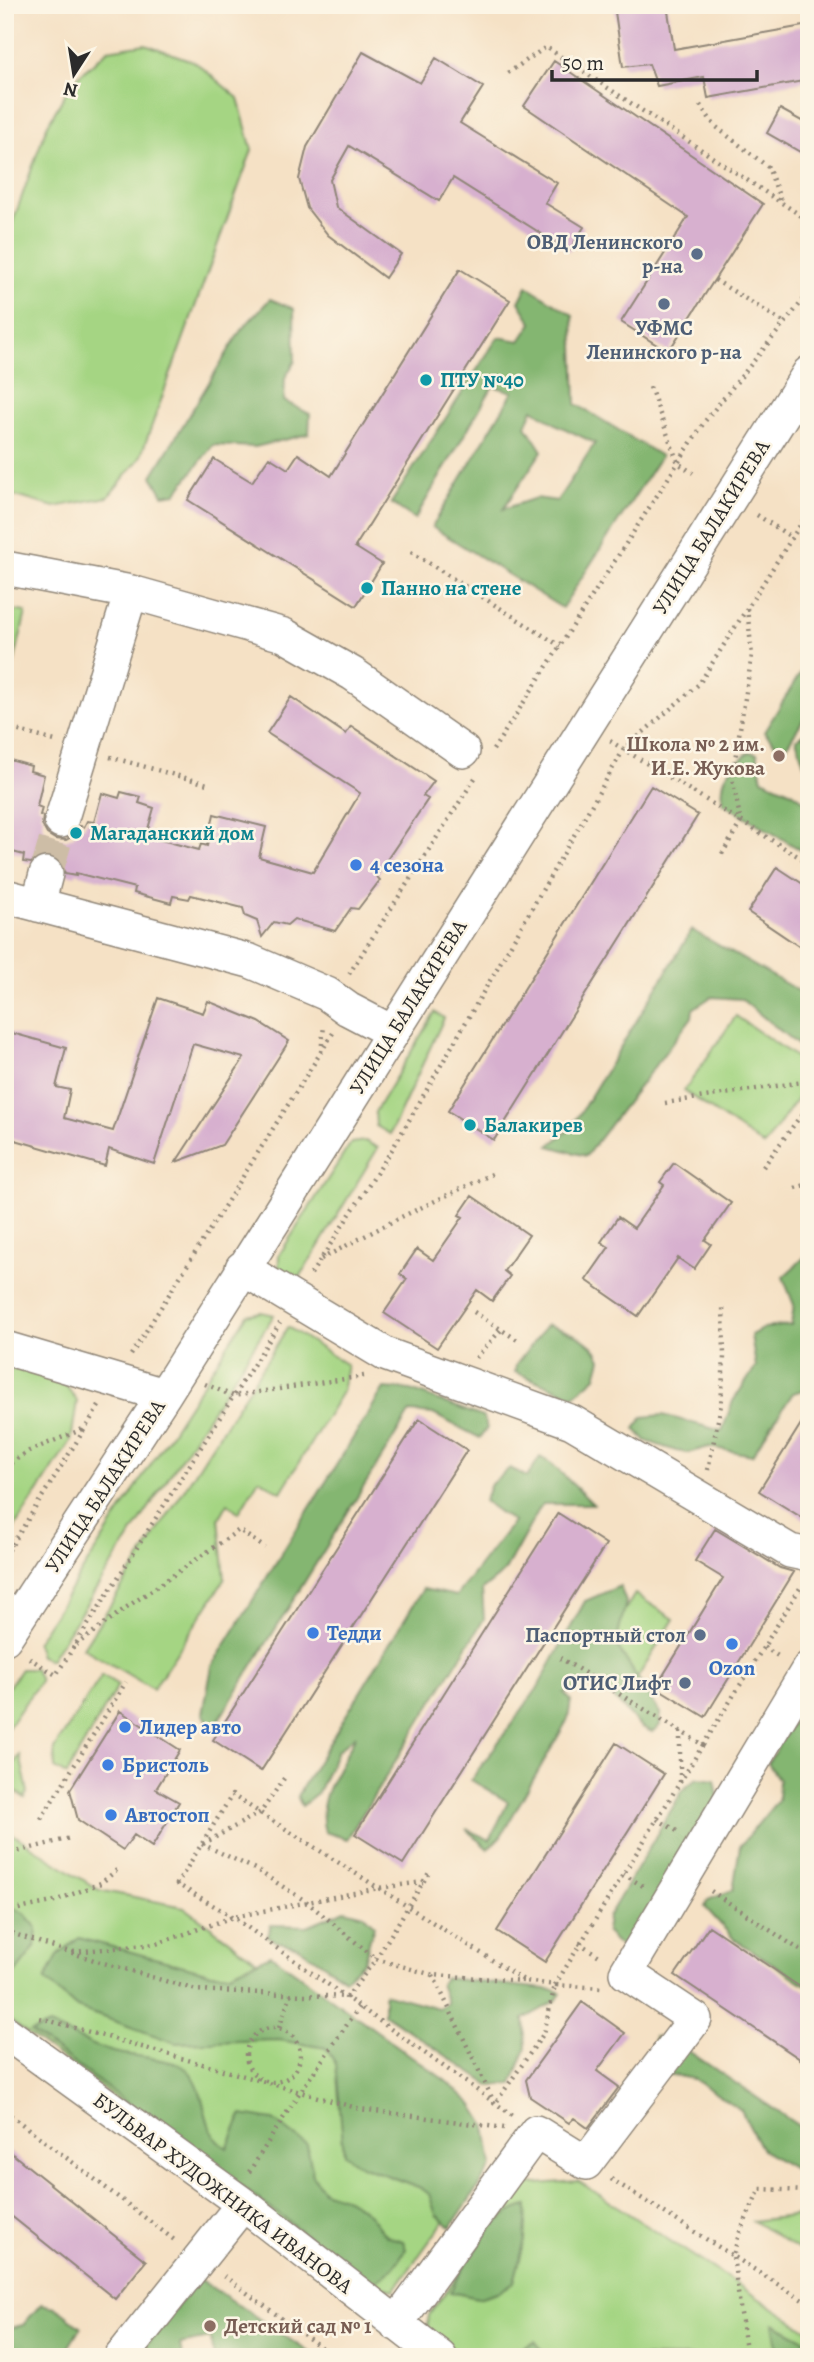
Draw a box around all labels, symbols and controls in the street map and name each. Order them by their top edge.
north arrow [38,38,108,108]
scale bar [552,38,756,82]
text: 50 m [562,49,604,77]
text: N [61,75,80,104]
place label: ОВД Ленинского р-на [527,228,683,280]
marker: ОВД Ленинского р-на [689,246,705,262]
marker: УФМС Ленинского р-на [656,296,672,312]
place label: УФМС Ленинского р-на [586,314,742,366]
place label: ПТУ №40 [440,366,524,394]
marker: ПТУ №40 [418,372,434,388]
street label: УЛИЦА БАЛАКИРЕВА [646,434,777,620]
place label: Панно на стене [381,574,522,602]
marker: Панно на стене [359,580,375,596]
place label: Школа № 2 им. И.Е. Жукова [626,730,765,782]
marker: Школа № 2 им. И.Е. Жукова [771,748,787,764]
place label: Магаданский дом [90,819,254,847]
marker: Магаданский дом [68,825,84,841]
place label: 4 сезона [370,851,444,879]
marker: 4 сезона [348,857,364,873]
street label: УЛИЦА БАЛАКИРЕВА [343,914,474,1100]
place label: Балакирев [484,1111,583,1139]
marker: Балакирев [462,1117,478,1133]
street label: УЛИЦА БАЛАКИРЕВА [39,1393,172,1578]
place label: Тедди [327,1619,382,1647]
place label: Паспортный стол [525,1621,686,1649]
marker: Тедди [305,1625,321,1641]
marker: Паспортный стол [692,1627,708,1643]
marker: Ozon [724,1636,740,1652]
place label: Ozon [709,1654,755,1682]
place label: ОТИС Лифт [563,1669,671,1697]
marker: ОТИС Лифт [677,1675,693,1691]
place label: Лидер авто [139,1713,242,1741]
marker: Лидер авто [117,1719,133,1735]
place label: Бристоль [122,1751,209,1779]
marker: Бристоль [100,1757,116,1773]
place label: Автостоп [124,1801,210,1829]
marker: Автостоп [103,1807,119,1823]
street label: БУЛЬВАР ХУДОЖНИКА ИВАНОВА [87,2086,359,2300]
place label: Детский сад № 1 [224,2312,372,2340]
marker: Детский сад № 1 [202,2318,218,2334]

